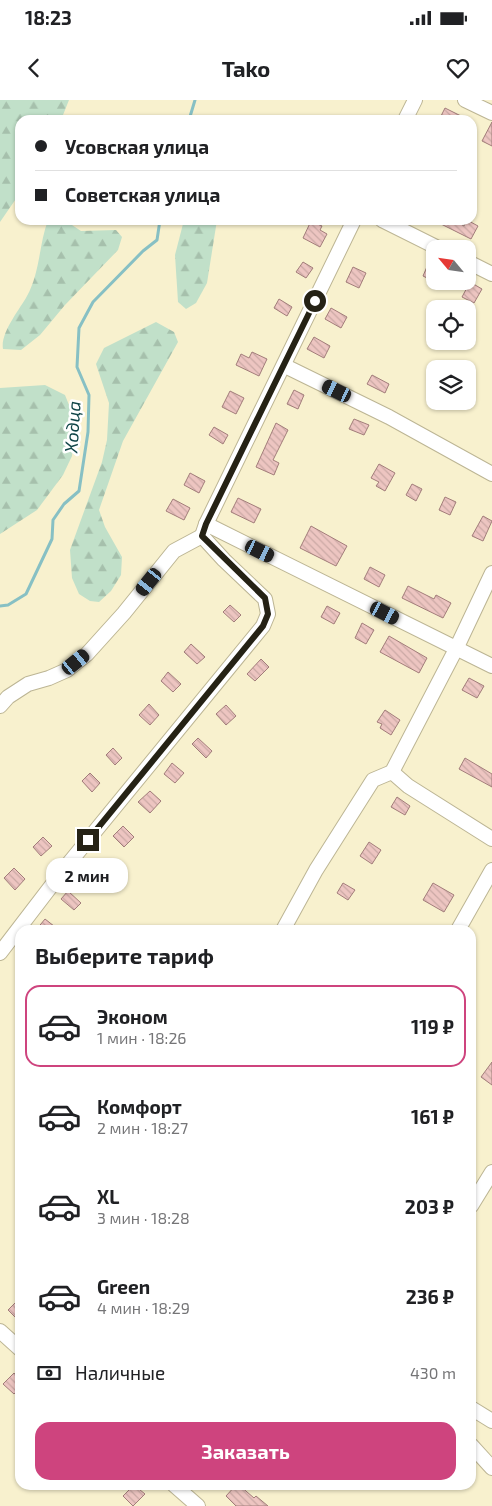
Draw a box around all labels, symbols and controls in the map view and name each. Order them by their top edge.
text: 18:23 [25,6,72,29]
icon: back [20,54,48,82]
icon: heart [444,54,472,82]
text: Tako [222,55,270,81]
text: Усовская улица [65,135,209,158]
text: Советская улица [65,183,220,206]
north arrow [426,240,476,290]
map controls [426,240,476,410]
route start [304,290,326,312]
button: locate [426,300,476,350]
button: layers [426,360,476,410]
car [320,378,353,404]
water label: Ходца [59,400,85,455]
car [243,538,276,564]
car [133,566,164,598]
car [368,600,401,626]
car [59,647,92,677]
route end [77,829,99,851]
callout: 2 мин [47,858,129,892]
text: 2 мин [65,866,109,885]
text: Выберите тариф [35,942,214,968]
icon: car [37,1004,82,1049]
text: Эконом [97,1005,168,1028]
text: 119 ₽ [411,1015,454,1038]
text: 1 мин · 18:26 [97,1028,187,1047]
icon: car [37,1094,82,1139]
text: Комфорт [97,1095,182,1118]
text: 161 ₽ [411,1105,454,1128]
text: 2 мин · 18:27 [97,1118,188,1137]
icon: car [37,1184,82,1229]
text: XL [97,1185,119,1208]
text: 203 ₽ [405,1195,454,1218]
text: 3 мин · 18:28 [97,1208,190,1227]
icon: car [37,1274,82,1319]
text: Green [97,1275,150,1298]
text: 236 ₽ [406,1285,454,1308]
text: 4 мин · 18:29 [97,1298,190,1317]
icon: cash [35,1359,63,1387]
text: Наличные [75,1361,165,1384]
text: 430 m [410,1363,456,1382]
button: Заказать [35,1422,456,1480]

